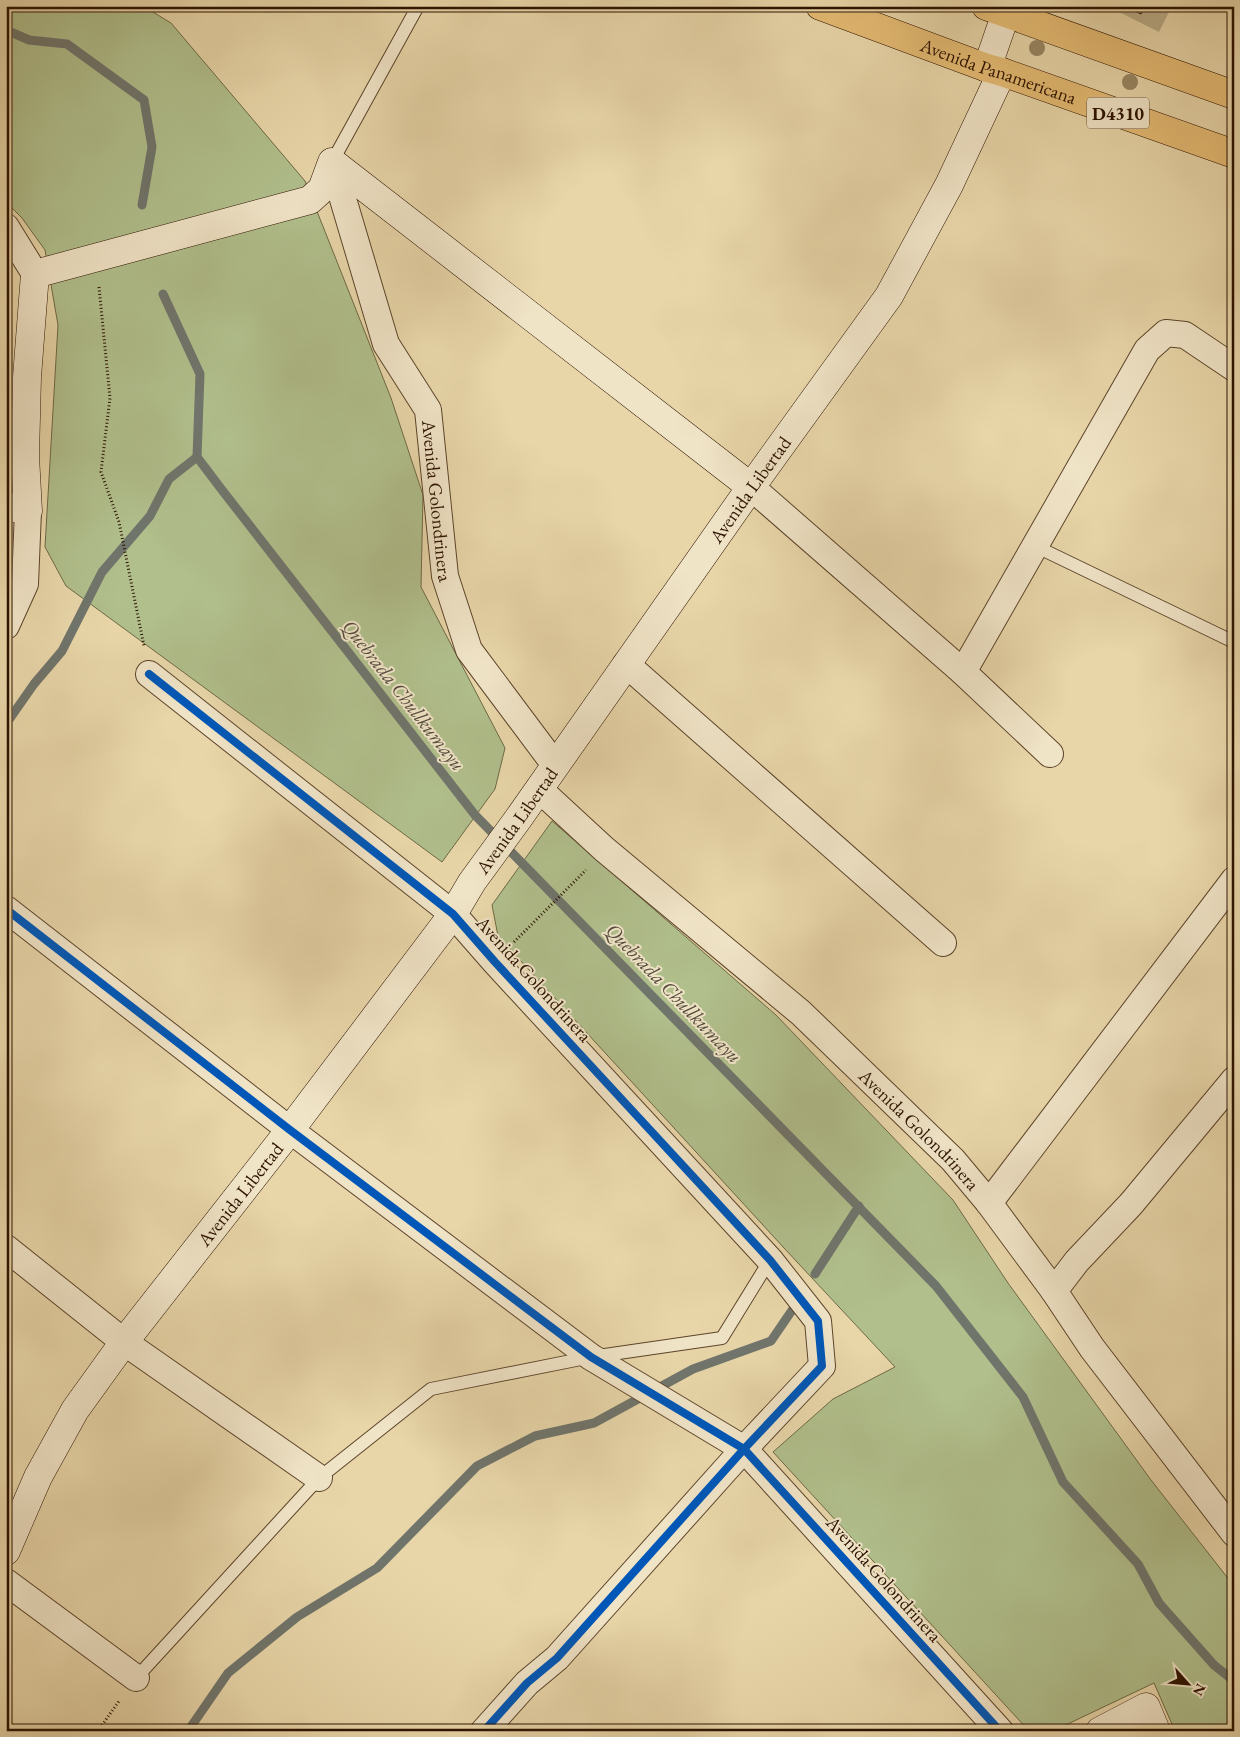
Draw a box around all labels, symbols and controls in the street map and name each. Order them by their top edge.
street label: Avenida Panamericana [916,32,1080,110]
road number: D4310 [1087,98,1149,128]
street label: Avenida Golondrinera [416,418,459,585]
street label: Avenida Libertad [703,431,797,548]
water label: Quebrada Chullkumayu [337,614,471,776]
street label: Avenida Libertad [469,762,563,879]
street label: Avenida Golondrinera [470,910,598,1048]
water label: Quebrada Chullkumayu [600,917,748,1069]
street label: Avenida Golondrinera [853,1063,986,1196]
street label: Avenida Libertad [191,1137,289,1252]
street label: Avenida Golondrinera [820,1510,948,1648]
north arrow [1162,1660,1212,1710]
text: N [1189,1681,1210,1700]

